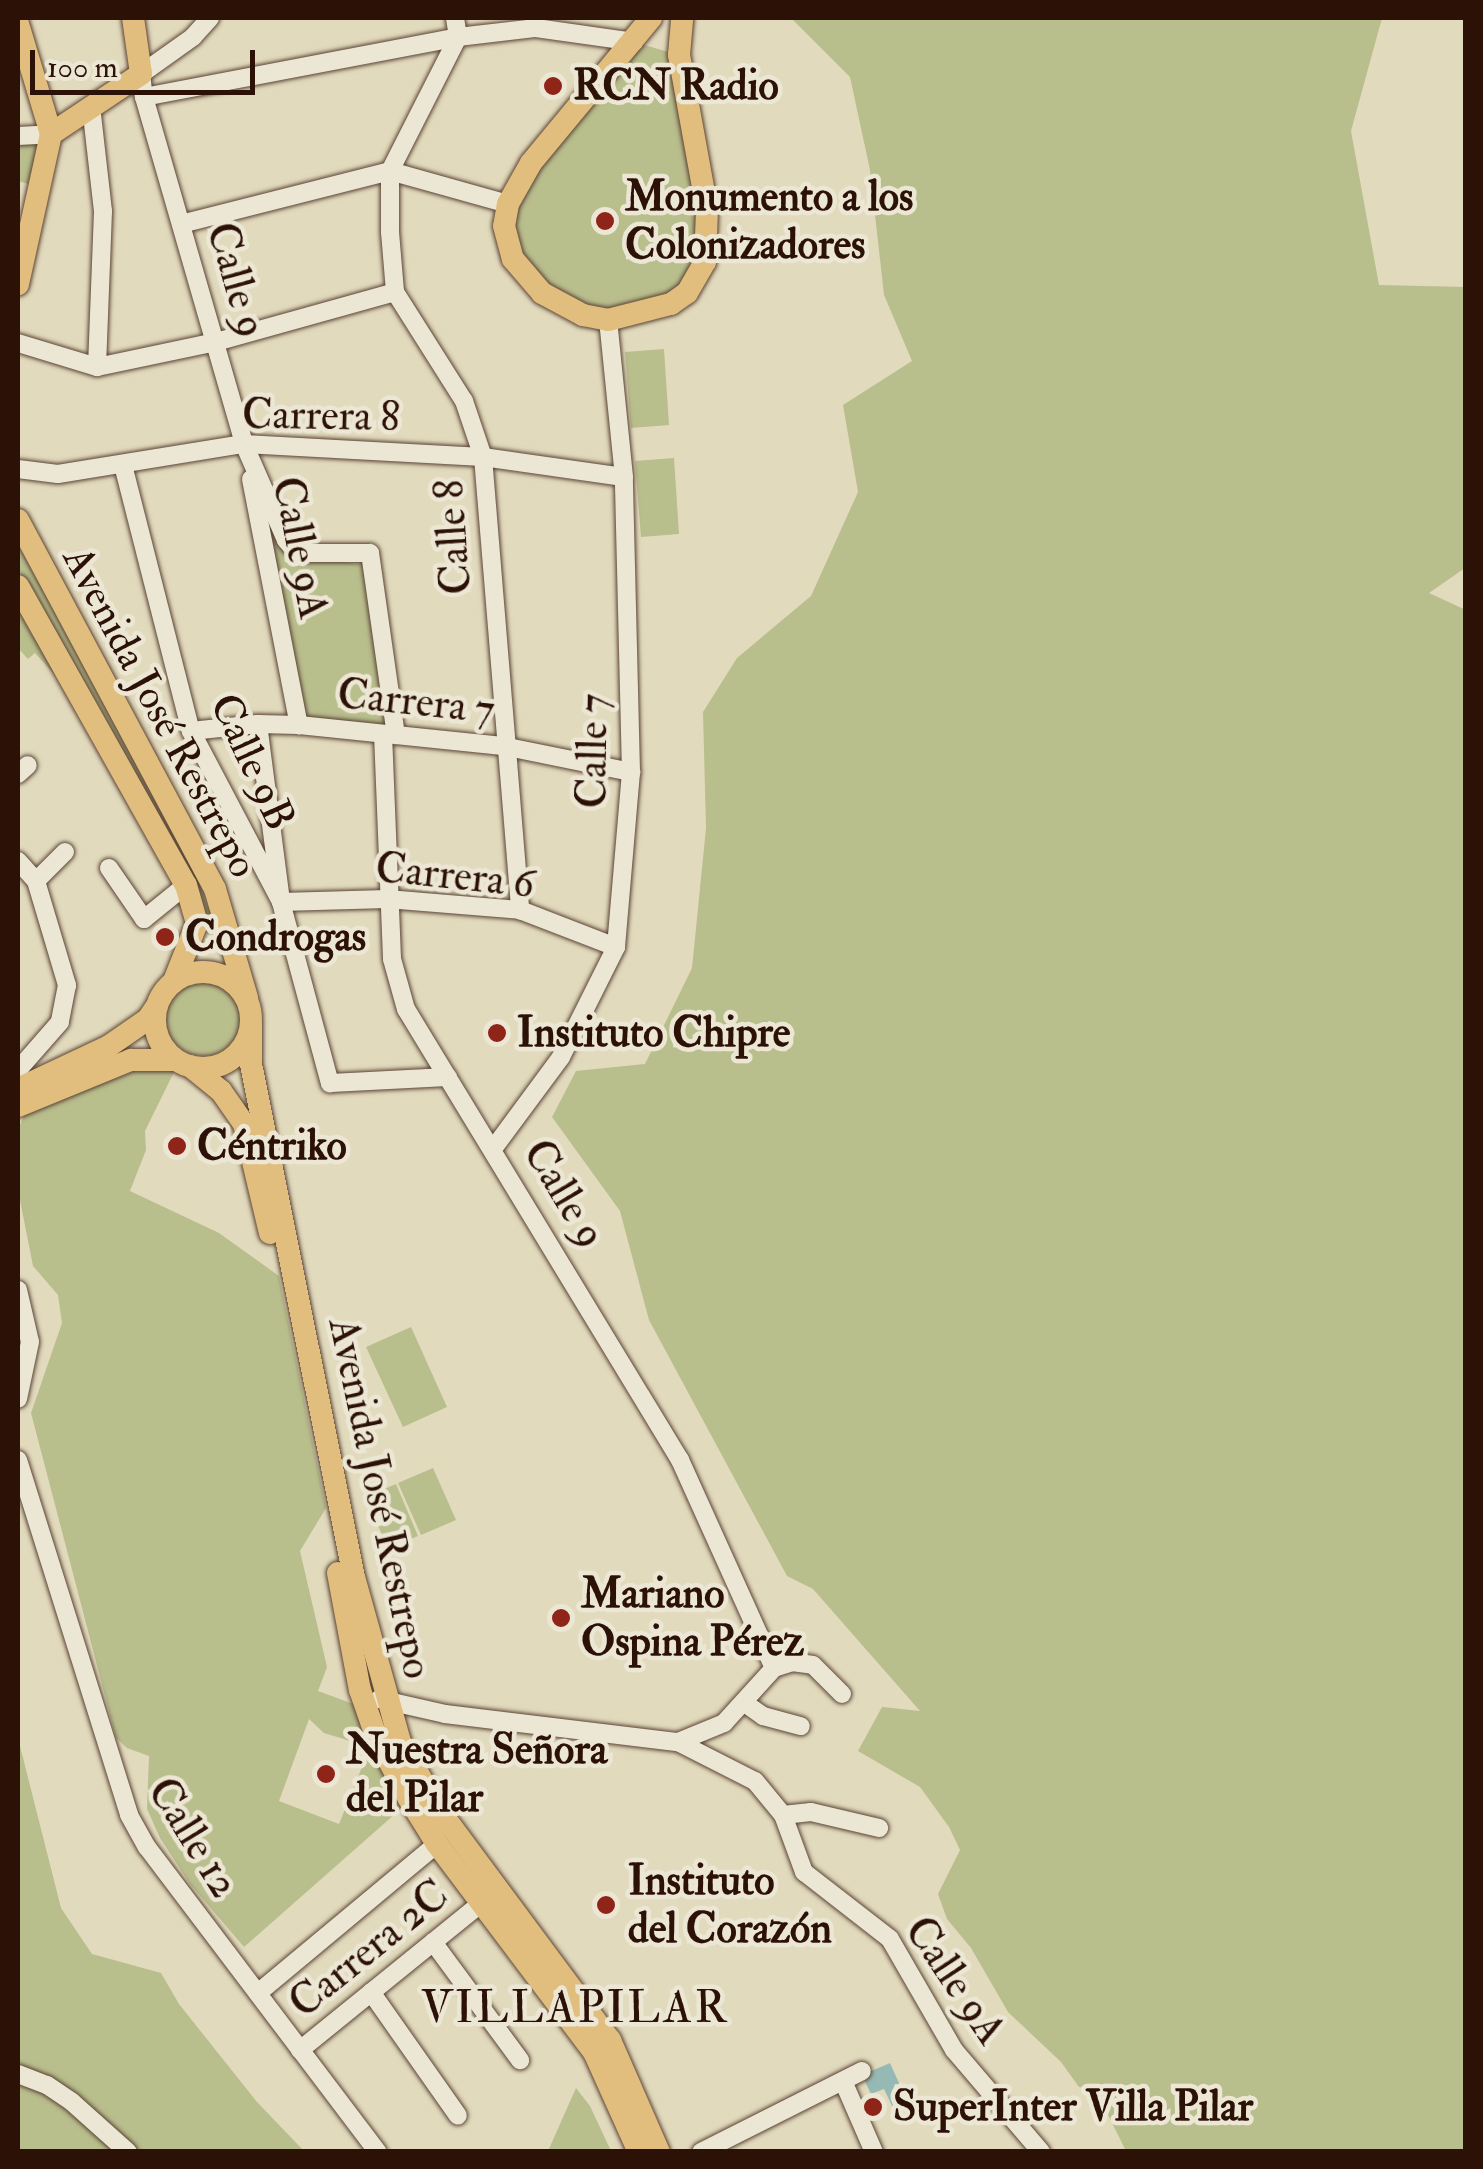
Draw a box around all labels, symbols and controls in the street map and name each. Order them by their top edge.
scale bar [35,30,260,92]
text: 100 m [47,49,118,86]
place label: RCN Radio [573,61,779,111]
marker: RCN Radio [542,75,564,97]
place label: Monumento a los Colonizadores [625,172,913,270]
marker: Monumento a los Colonizadores [594,210,616,232]
street label: Calle 9 [196,217,276,343]
street label: Carrera 8 [242,389,400,443]
street label: Calle 9A [262,473,338,623]
street label: Calle 8 [424,478,482,596]
street label: Avenida José Restrepo [52,538,268,886]
street label: Carrera 7 [335,669,497,735]
street label: Calle 9B [199,686,305,838]
street label: Calle 7 [567,693,619,809]
street label: Carrera 6 [373,843,537,909]
place label: Condrogas [185,912,366,962]
marker: Condrogas [154,926,176,948]
place label: Instituto Chipre [517,1008,790,1058]
marker: Instituto Chipre [486,1022,508,1044]
place label: Céntriko [197,1121,347,1171]
street label: Calle 9 [512,1131,616,1257]
marker: Céntriko [166,1135,188,1157]
street label: Avenida José Restrepo [317,1313,443,1683]
place label: Mariano Ospina Pérez [581,1569,804,1668]
marker: Mariano Ospina Pérez [550,1607,572,1629]
place label: Nuestra Señora del Pilar [346,1725,607,1824]
marker: Nuestra Señora del Pilar [315,1763,337,1785]
street label: Calle 12 [137,1769,249,1907]
place label: Instituto del Corazón [628,1856,832,1954]
street label: Carrera 2C [279,1870,459,2028]
marker: Instituto del Corazón [593,1892,619,1918]
street label: Calle 9A [894,1907,1016,2055]
district label: VILLAPILAR [421,1982,729,2036]
place label: SuperInter Villa Pilar [893,2082,1253,2132]
marker: SuperInter Villa Pilar [862,2096,884,2118]

